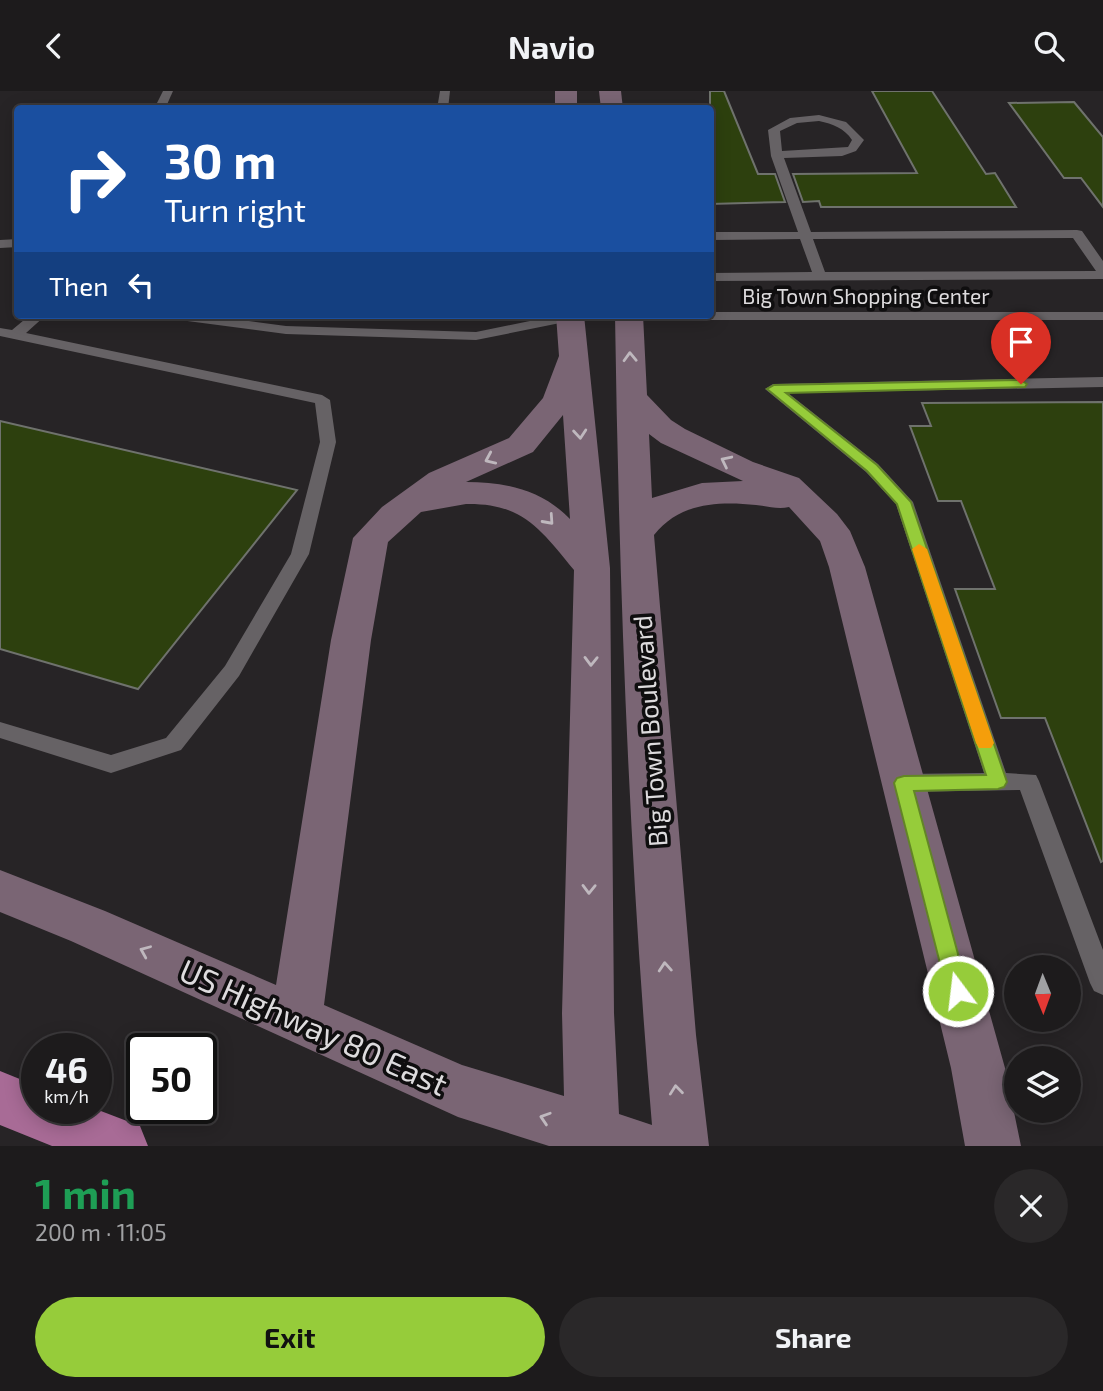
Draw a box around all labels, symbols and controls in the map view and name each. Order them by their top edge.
icon: back [35,27,73,65]
text: Navio [508,27,595,65]
icon: search [1030,27,1068,65]
text: 30 m [164,130,276,189]
icon: right [49,133,140,224]
text: Turn right [164,190,306,228]
icon: left [122,266,160,304]
text: Then [49,270,108,301]
street label: Big Town Shopping Center [742,283,990,308]
pin [991,312,1051,384]
icon: arrive [1002,323,1040,361]
one-way arrow [623,351,638,362]
one-way arrow [572,429,587,440]
one-way arrow [485,451,497,465]
one-way arrow [721,456,733,470]
one-way arrow [541,512,553,525]
street label: Big Town Boulevard [625,614,673,848]
one-way arrow [583,657,599,667]
one-way arrow [581,884,597,894]
one-way arrow [139,945,152,959]
street label: US Highway 80 East [174,950,454,1102]
position arrow [921,954,995,1028]
north arrow [1004,955,1082,1033]
map controls [1004,955,1081,1123]
one-way arrow [658,961,673,972]
speed limit sign: 50 [126,1033,217,1124]
button: layers [1004,1046,1081,1123]
text: 46 [45,1048,88,1090]
text: km/h [44,1085,89,1107]
one-way arrow [668,1085,683,1096]
one-way arrow [540,1112,552,1126]
text: 1 min [35,1167,136,1217]
button: close [994,1169,1068,1243]
text: 200 m · 11:05 [35,1218,167,1246]
button: Exit [35,1297,545,1377]
button: Share [559,1297,1068,1377]

